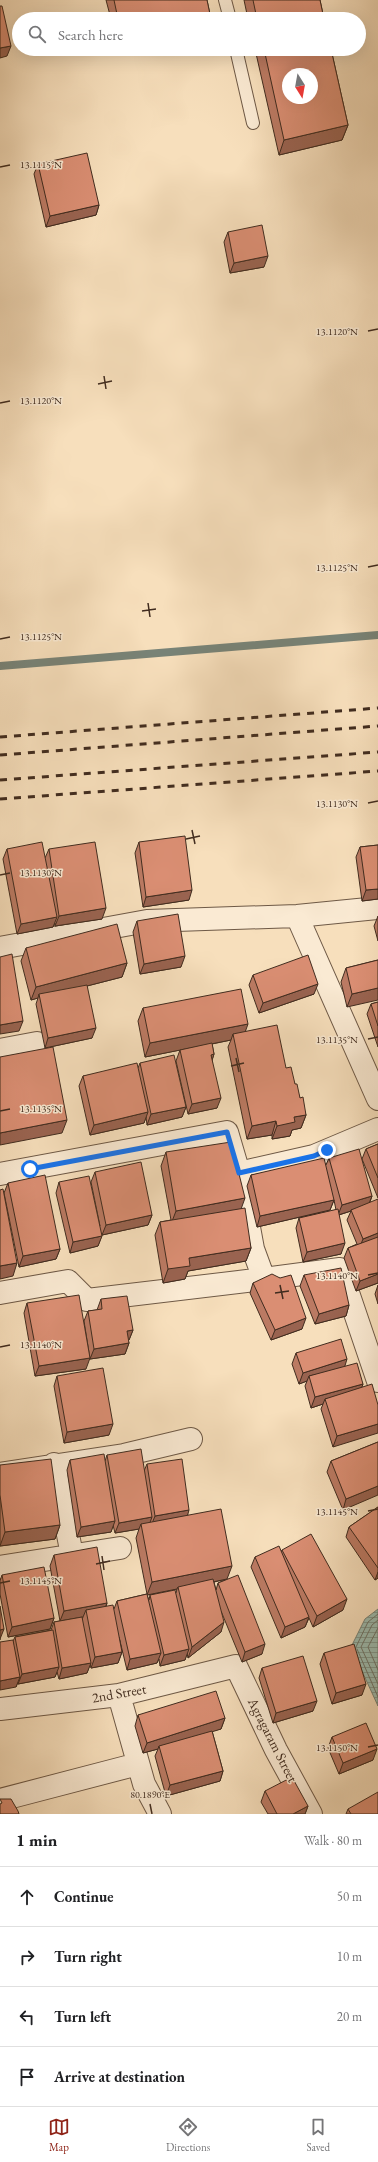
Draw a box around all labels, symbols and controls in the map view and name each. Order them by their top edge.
search box [12,12,366,56]
icon: search [26,23,48,45]
text: Search here [58,25,123,44]
north arrow [282,68,318,104]
text: 13.1115°N [20,158,62,171]
text: 13.1120°N [316,325,358,338]
text: 13.1120°N [20,394,62,407]
text: 13.1125°N [316,561,358,574]
text: 13.1125°N [20,630,62,643]
text: 13.1130°N [316,797,358,810]
text: 13.1130°N [20,866,62,879]
text: 13.1135°N [316,1033,358,1046]
text: 13.1135°N [20,1102,62,1115]
route end [318,1141,336,1159]
route start [21,1160,39,1178]
text: 13.1140°N [316,1269,358,1282]
text: 13.1140°N [20,1338,62,1351]
text: 13.1145°N [316,1505,358,1518]
text: 13.1145°N [20,1574,62,1587]
street label: 2nd Street [90,1679,148,1707]
street label: Agragaram Street [244,1694,302,1786]
text: 13.1150°N [316,1741,358,1754]
text: 80.1890°E [130,1788,170,1801]
text: 1 min [16,1829,57,1851]
text: Walk · 80 m [304,1832,362,1849]
icon: ahead [16,1886,38,1908]
text: Continue [54,1887,114,1906]
text: 50 m [337,1888,362,1905]
icon: right [16,1946,38,1968]
text: Turn right [54,1947,122,1966]
text: 10 m [337,1948,362,1965]
icon: left [16,2006,38,2028]
text: Turn left [54,2007,111,2026]
text: 20 m [337,2008,362,2025]
icon: arrive [16,2066,38,2088]
text: Arrive at destination [54,2067,185,2086]
tab: Map [48,2116,70,2154]
tab: Directions [166,2116,210,2154]
tab: Saved [306,2116,330,2154]

